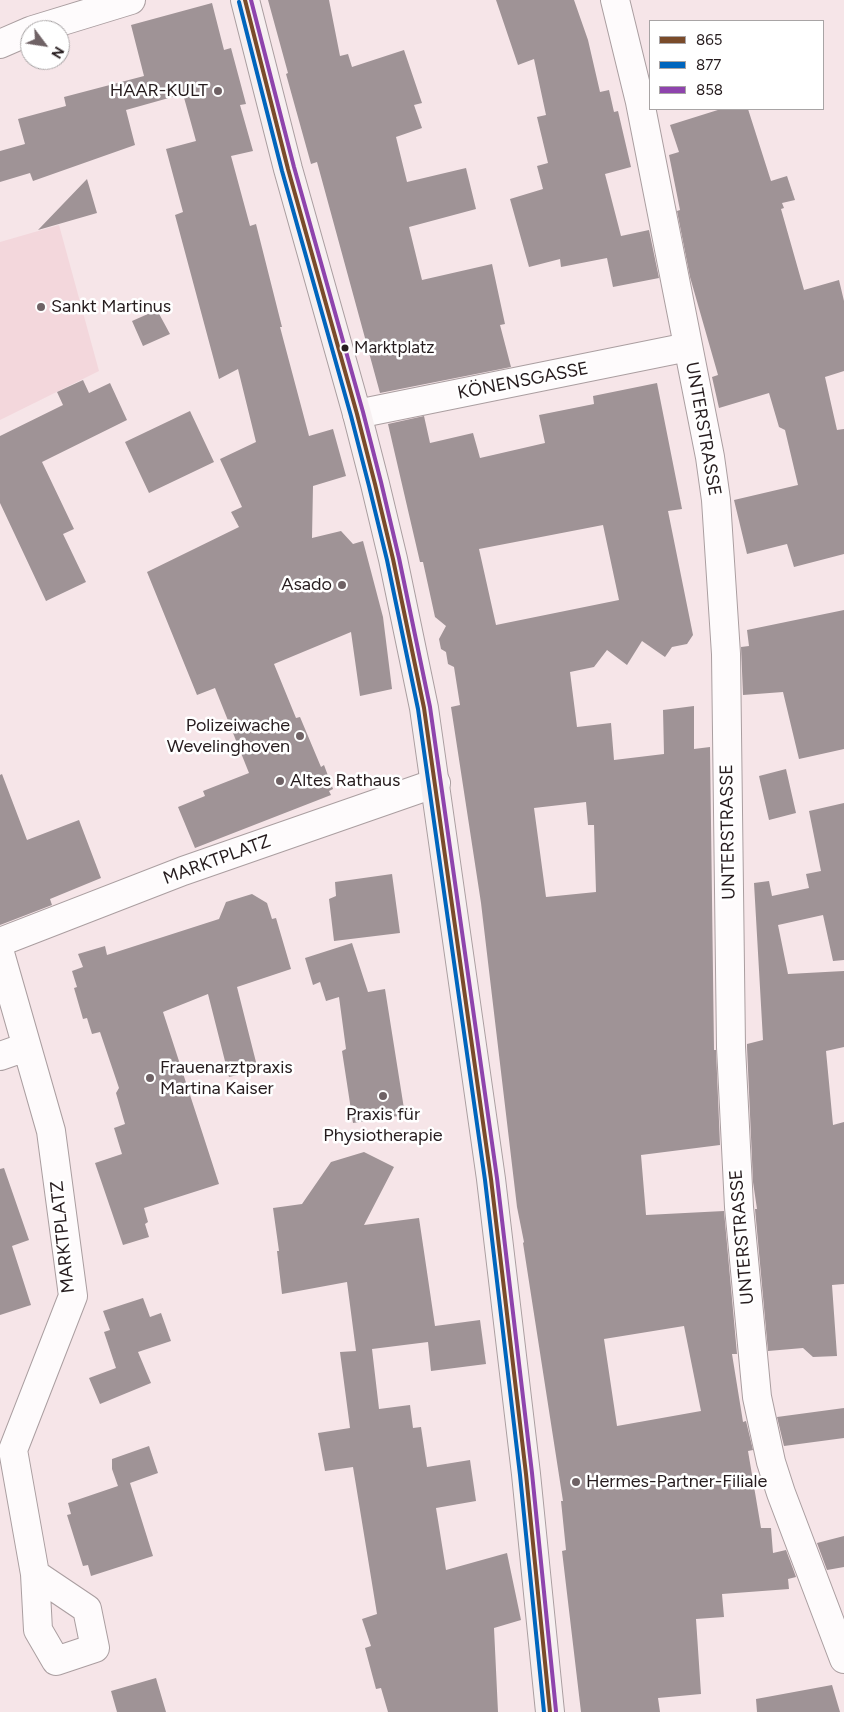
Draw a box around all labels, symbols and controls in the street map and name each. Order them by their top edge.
north arrow [20,20,70,70]
legend [649,20,824,110]
text: 865 [696,31,722,49]
text: N [47,43,68,61]
text: 877 [696,56,721,74]
place label: HAAR-KULT [110,80,208,102]
text: 858 [696,81,723,99]
marker: HAAR-KULT [212,85,224,97]
place label: Sankt Martinus [51,296,171,318]
marker: Sankt Martinus [35,301,47,313]
place label: Marktplatz [354,338,435,358]
marker: Marktplatz [340,343,350,353]
street label: KÖNENSGASSE [456,358,590,404]
street label: UNTERSTRASSE [681,360,725,498]
place label: Asado [281,574,332,596]
marker: Asado [336,579,348,591]
place label: Polizeiwache Wevelinghoven [167,715,290,758]
marker: Polizeiwache Wevelinghoven [294,730,306,742]
street label: UNTERSTRASSE [716,764,740,900]
place label: Altes Rathaus [290,770,400,792]
marker: Altes Rathaus [274,775,286,787]
street label: MARKTPLATZ [160,831,274,889]
place label: Frauenarztpraxis Martina Kaiser [160,1057,293,1100]
marker: Frauenarztpraxis Martina Kaiser [144,1072,156,1084]
marker: Praxis für Physiotherapie [377,1090,389,1102]
place label: Praxis für Physiotherapie [323,1104,443,1146]
street label: UNTERSTRASSE [725,1168,759,1306]
street label: MARKTPLATZ [46,1180,80,1294]
place label: Hermes-Partner-Filiale [586,1471,767,1493]
marker: Hermes-Partner-Filiale [570,1476,582,1488]

